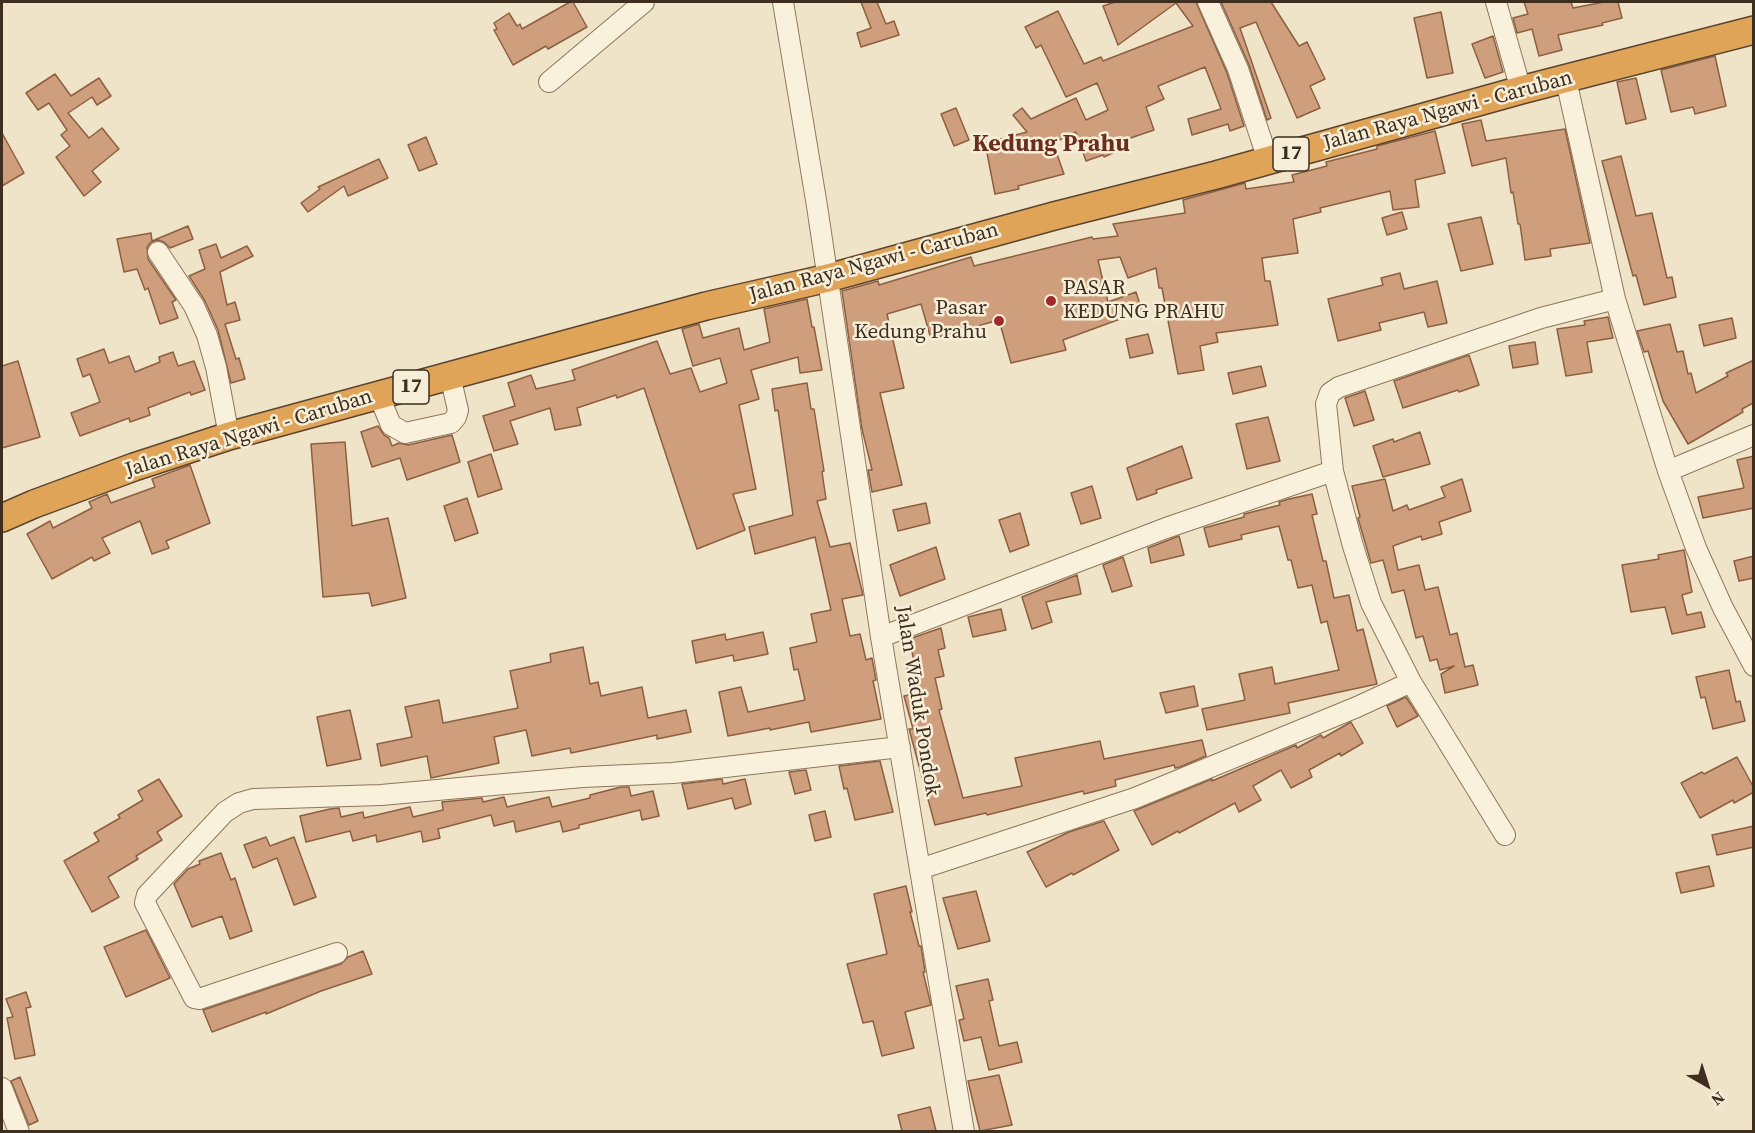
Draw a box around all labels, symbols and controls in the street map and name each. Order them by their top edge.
street label: Jalan Raya Ngawi - Caruban [1321,66,1575,156]
district label: Kedung Prahu [972,131,1130,159]
road number: 17 [1273,137,1309,171]
street label: Jalan Raya Ngawi - Caruban [747,218,1001,308]
place label: PASAR KEDUNG PRAHU [1063,276,1225,326]
marker: PASAR KEDUNG PRAHU [1044,294,1058,308]
place label: Pasar Kedung Prahu [854,296,987,346]
marker: Pasar Kedung Prahu [992,314,1006,328]
road number: 17 [393,370,429,404]
street label: Jalan Raya Ngawi - Caruban [122,384,376,484]
street label: Jalan Waduk Pondok [889,604,945,798]
north arrow [1677,1055,1737,1115]
text: N [1707,1087,1730,1111]

